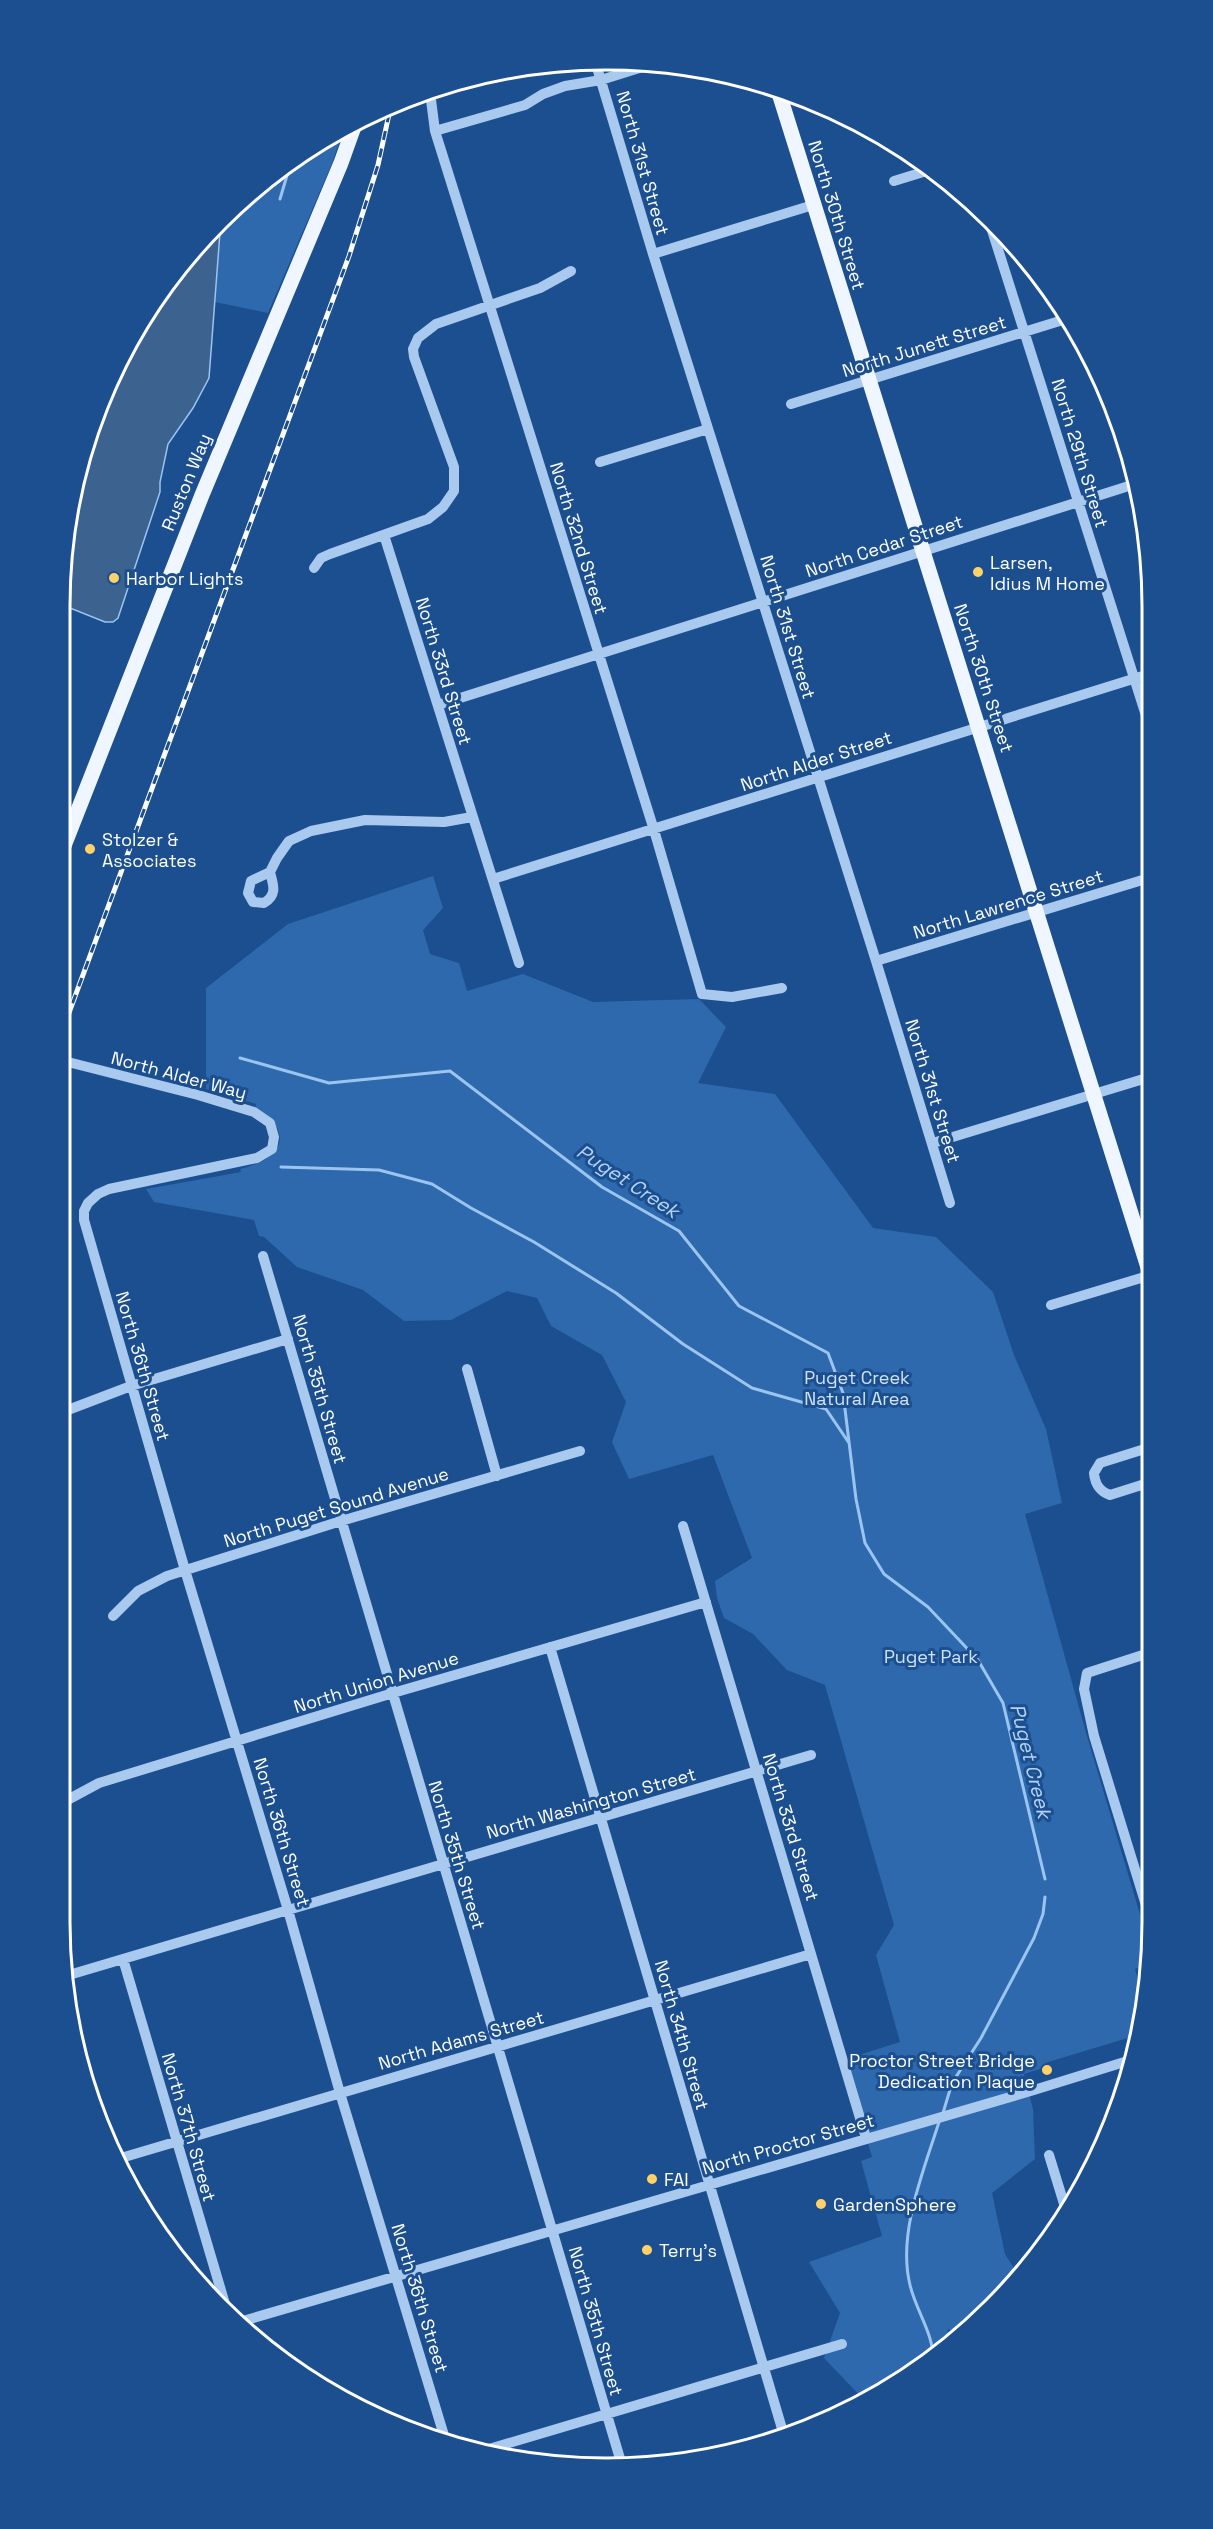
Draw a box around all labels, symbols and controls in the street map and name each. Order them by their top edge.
street label: North 31st Street [611,88,675,238]
street label: North 30th Street [803,137,871,293]
street label: North Junett Street [839,310,1009,382]
street label: North 29th Street [1046,376,1114,530]
street label: Ruston Way [156,430,216,534]
street label: North 32nd Street [545,459,613,617]
street label: North Cedar Street [802,510,966,582]
place label: Larsen, Idius M Home [990,551,1105,595]
street label: North 31st Street [755,552,821,702]
marker: Larsen, Idius M Home [971,565,985,579]
place label: Harbor Lights [126,567,243,590]
marker: Harbor Lights [107,571,121,585]
street label: North 33rd Street [411,594,477,748]
street label: North 30th Street [949,601,1019,755]
street label: North Alder Street [737,726,895,796]
place label: Stolzer & Associates [102,828,197,872]
marker: Stolzer & Associates [83,842,97,856]
street label: North Lawrence Street [910,864,1106,944]
street label: North 31st Street [900,1016,966,1166]
street label: North Alder Way [109,1046,249,1104]
water label: Puget Creek [572,1138,686,1225]
street label: North 36th Street [111,1289,175,1443]
street label: North 35th Street [288,1312,352,1466]
park label: Puget Creek Natural Area [804,1366,910,1410]
street label: North Puget Sound Avenue [221,1462,451,1552]
park label: Puget Park [884,1645,978,1668]
street label: North Union Avenue [291,1646,461,1718]
water label: Puget Creek [1004,1701,1058,1823]
street label: North 33rd Street [758,1750,824,1904]
street label: North 36th Street [248,1755,316,1909]
street label: North Washington Street [484,1762,698,1844]
street label: North 35th Street [423,1778,491,1932]
street label: North 34th Street [650,1957,714,2113]
street label: North Adams Street [375,2005,547,2075]
place label: Proctor Street Bridge Dedication Plaque [849,2049,1035,2093]
street label: North 37th Street [157,2050,221,2204]
marker: Proctor Street Bridge Dedication Plaque [1040,2063,1054,2077]
street label: North Proctor Street [699,2108,877,2180]
place label: FAI [664,2168,689,2191]
marker: FAI [645,2172,659,2186]
place label: GardenSphere [833,2193,956,2216]
marker: GardenSphere [814,2197,828,2211]
street label: North 36th Street [386,2221,454,2375]
place label: Terry's [659,2239,717,2262]
marker: Terry's [640,2243,654,2257]
street label: North 35th Street [564,2244,628,2398]

